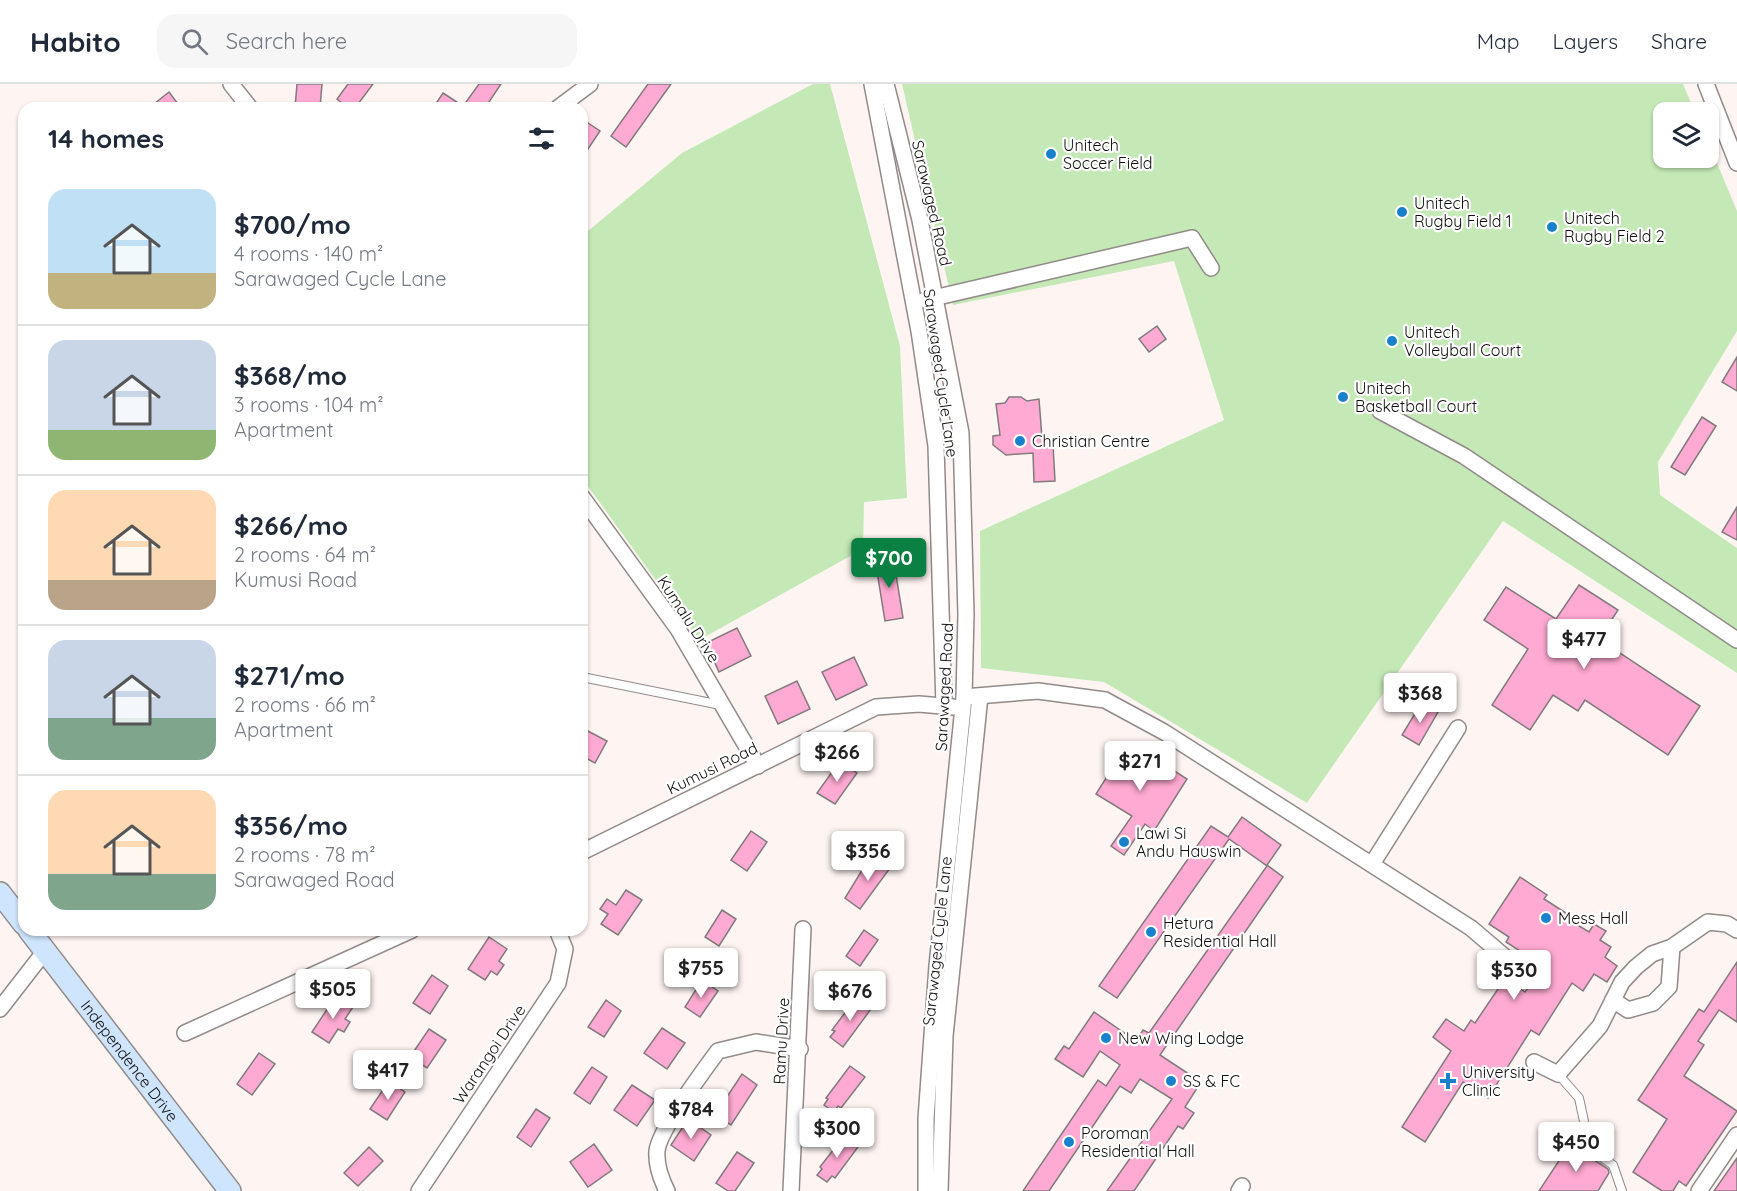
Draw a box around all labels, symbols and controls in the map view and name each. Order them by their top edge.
search box [157,14,577,68]
text: Habito [30,24,121,59]
icon: search [178,25,211,58]
text: Search here [226,27,347,55]
text: Map [1477,28,1520,54]
text: Layers [1553,28,1618,54]
text: Share [1651,28,1707,54]
map controls [1653,102,1719,168]
button: layers [1653,102,1719,168]
text: 14 homes [48,122,164,155]
icon: filters [525,122,558,155]
place label: Unitech Soccer Field [1063,135,1153,173]
street label: Sarawaged Road [908,138,956,268]
marker: Unitech Soccer Field [1044,147,1058,161]
place label: Unitech Rugby Field 1 [1414,193,1512,231]
marker: Unitech Rugby Field 1 [1395,205,1409,219]
text: $700/mo [234,208,351,241]
place label: Unitech Rugby Field 2 [1564,208,1665,246]
icon: home [96,213,168,285]
marker: Unitech Rugby Field 2 [1545,220,1559,234]
text: 4 rooms · 140 m² [234,241,383,266]
text: Sarawaged Cycle Lane [234,266,446,291]
street label: Sarawaged Cycle Lane [919,287,963,459]
place label: Unitech Volleyball Court [1404,322,1521,360]
marker: Unitech Volleyball Court [1385,334,1399,348]
text: $368/mo [234,359,347,392]
icon: home [96,364,168,436]
place label: Unitech Basketball Court [1355,378,1477,416]
marker: Unitech Basketball Court [1336,390,1350,404]
text: 3 rooms · 104 m² [234,392,384,417]
text: Apartment [234,417,334,442]
place label: Christian Centre [1032,431,1150,451]
marker: Christian Centre [1013,434,1027,448]
text: $266/mo [234,509,348,542]
icon: home [96,514,168,586]
pin: $700 [853,538,925,589]
text: 2 rooms · 64 m² [234,542,376,567]
text: $700 [865,545,913,570]
text: Kumusi Road [234,567,357,592]
street label: Kumalu Drive [653,572,725,666]
pin: $477 [1548,619,1620,670]
street label: Sarawaged Road [931,622,957,752]
text: $477 [1561,626,1607,651]
text: $271/mo [234,659,345,692]
icon: home [96,664,168,736]
pin: $368 [1384,673,1456,724]
text: $368 [1398,680,1442,705]
text: 2 rooms · 66 m² [234,692,376,717]
text: Apartment [234,717,334,742]
pin: $266 [801,732,873,783]
street label: Kumusi Road [663,737,761,799]
text: $266 [814,739,860,764]
pin: $271 [1104,741,1176,792]
text: $271 [1119,748,1161,773]
text: $356/mo [234,809,348,842]
icon: home [96,814,168,886]
place label: Lawi Si Andu Hauswin [1136,823,1241,861]
pin: $356 [832,831,904,882]
marker: Lawi Si Andu Hauswin [1117,835,1131,849]
text: $356 [845,838,891,863]
text: 2 rooms · 78 m² [234,842,376,867]
street label: Sarawaged Cycle Lane [918,855,956,1027]
text: Sarawaged Road [234,867,395,892]
place label: Mess Hall [1558,908,1628,928]
marker: Mess Hall [1539,911,1553,925]
place label: Hetura Residential Hall [1163,913,1277,951]
marker: Hetura Residential Hall [1144,925,1158,939]
pin: $755 [665,948,737,999]
pin: $530 [1478,950,1550,1001]
text: $755 [678,955,724,980]
text: $530 [1491,957,1537,982]
pin: $505 [297,969,369,1020]
pin: $676 [814,971,886,1022]
text: $505 [309,976,357,1001]
text: $676 [828,978,872,1003]
street label: Independence Drive [77,996,183,1126]
street label: Ramu Drive [769,997,793,1085]
street label: Warangoi Drive [448,1001,530,1107]
place label: New Wing Lodge [1118,1028,1244,1048]
marker: New Wing Lodge [1099,1031,1113,1045]
pin: $417 [352,1050,424,1101]
text: $417 [367,1057,409,1082]
place label: University Clinic [1462,1062,1535,1100]
place label: SS & FC [1183,1071,1240,1091]
marker: University Clinic [1439,1072,1457,1090]
marker: SS & FC [1164,1074,1178,1088]
pin: $784 [655,1089,727,1140]
text: $784 [668,1096,714,1121]
pin: $300 [801,1108,873,1159]
text: $300 [813,1115,861,1140]
pin: $450 [1540,1122,1612,1173]
place label: Poroman Residential Hall [1081,1123,1195,1161]
text: $450 [1552,1129,1600,1154]
marker: Poroman Residential Hall [1062,1135,1076,1149]

